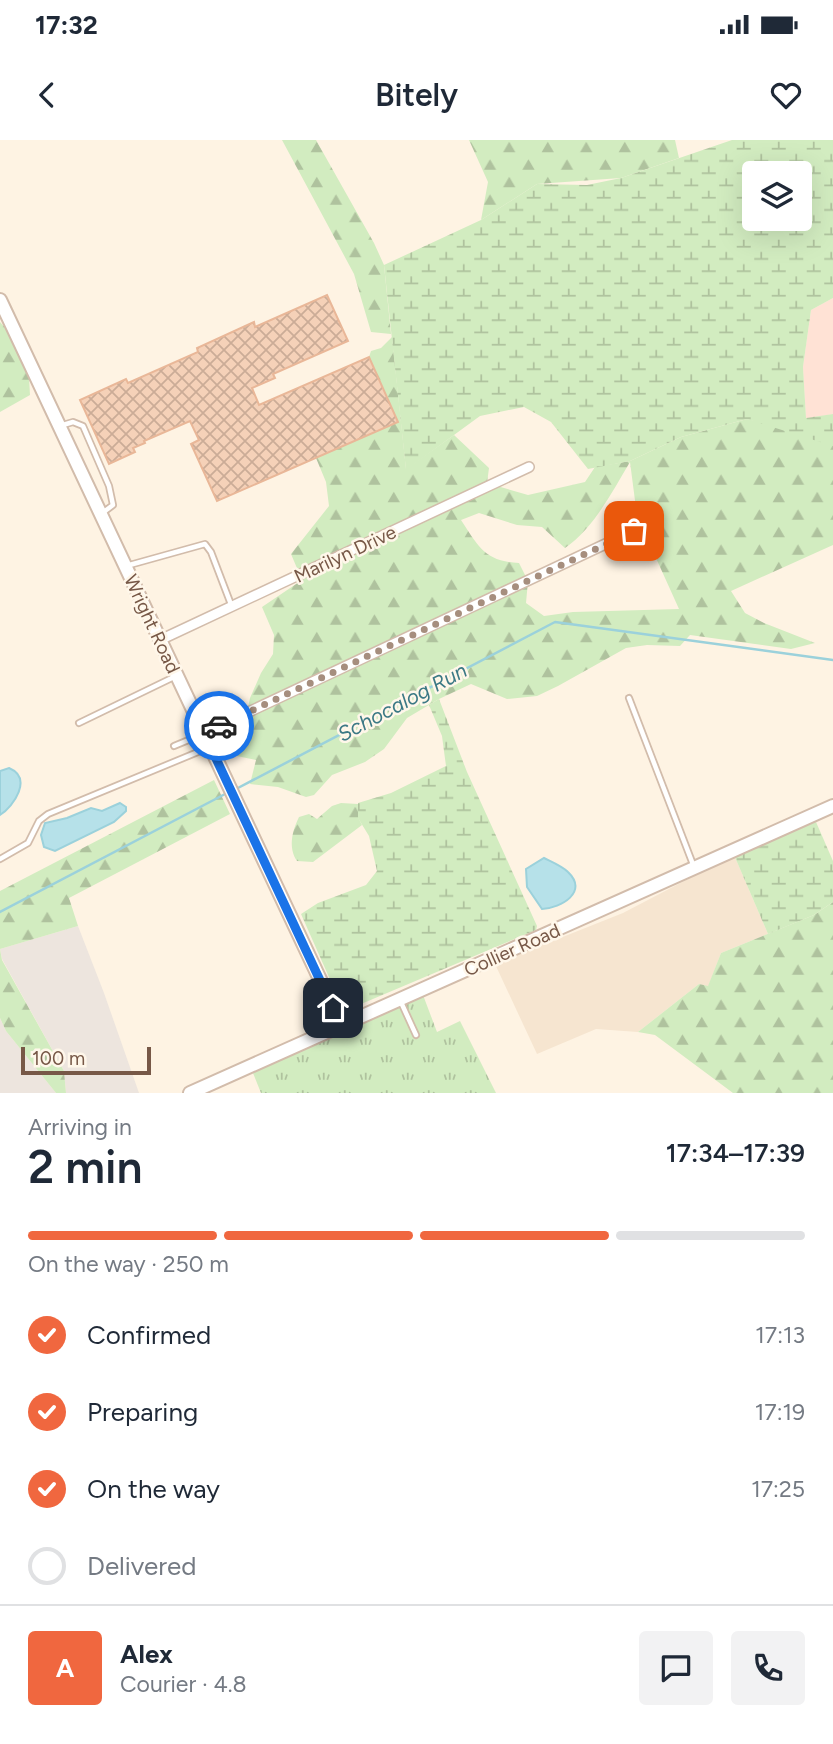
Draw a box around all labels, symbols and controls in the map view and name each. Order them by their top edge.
text: 17:32 [35,9,98,41]
icon: back [28,76,66,114]
text: Bitely [375,76,458,114]
icon: heart [767,76,805,114]
map controls [742,161,812,231]
button: layers [742,161,812,231]
pin [604,501,664,561]
icon: bag [615,512,653,550]
street label: Marilyn Drive [290,520,400,588]
street label: Wright Road [119,571,185,677]
water label: Schocalog Run [333,657,471,747]
courier [184,691,254,761]
icon: car [200,707,238,745]
street label: Collier Road [460,919,564,981]
pin [303,978,363,1038]
icon: home [314,989,352,1027]
scale bar [21,1044,150,1076]
text: 100 m [32,1047,85,1070]
text: Arriving in [28,1113,132,1141]
text: 17:34–17:39 [666,1137,805,1169]
text: 2 min [28,1139,143,1195]
text: On the way · 250 m [28,1250,229,1278]
icon: check [28,1316,66,1354]
text: Confirmed [87,1319,211,1351]
text: 17:13 [755,1321,805,1349]
icon: check [28,1393,66,1431]
text: Preparing [87,1396,198,1428]
text: 17:19 [755,1398,805,1426]
icon: check [28,1470,66,1508]
text: On the way [87,1473,220,1505]
text: 17:25 [751,1475,805,1503]
text: Delivered [87,1550,196,1582]
button: chat [639,1631,713,1705]
button: phone [731,1631,805,1705]
text: Alex [120,1638,173,1670]
text: A [56,1652,74,1684]
text: Courier · 4.8 [120,1670,247,1698]

